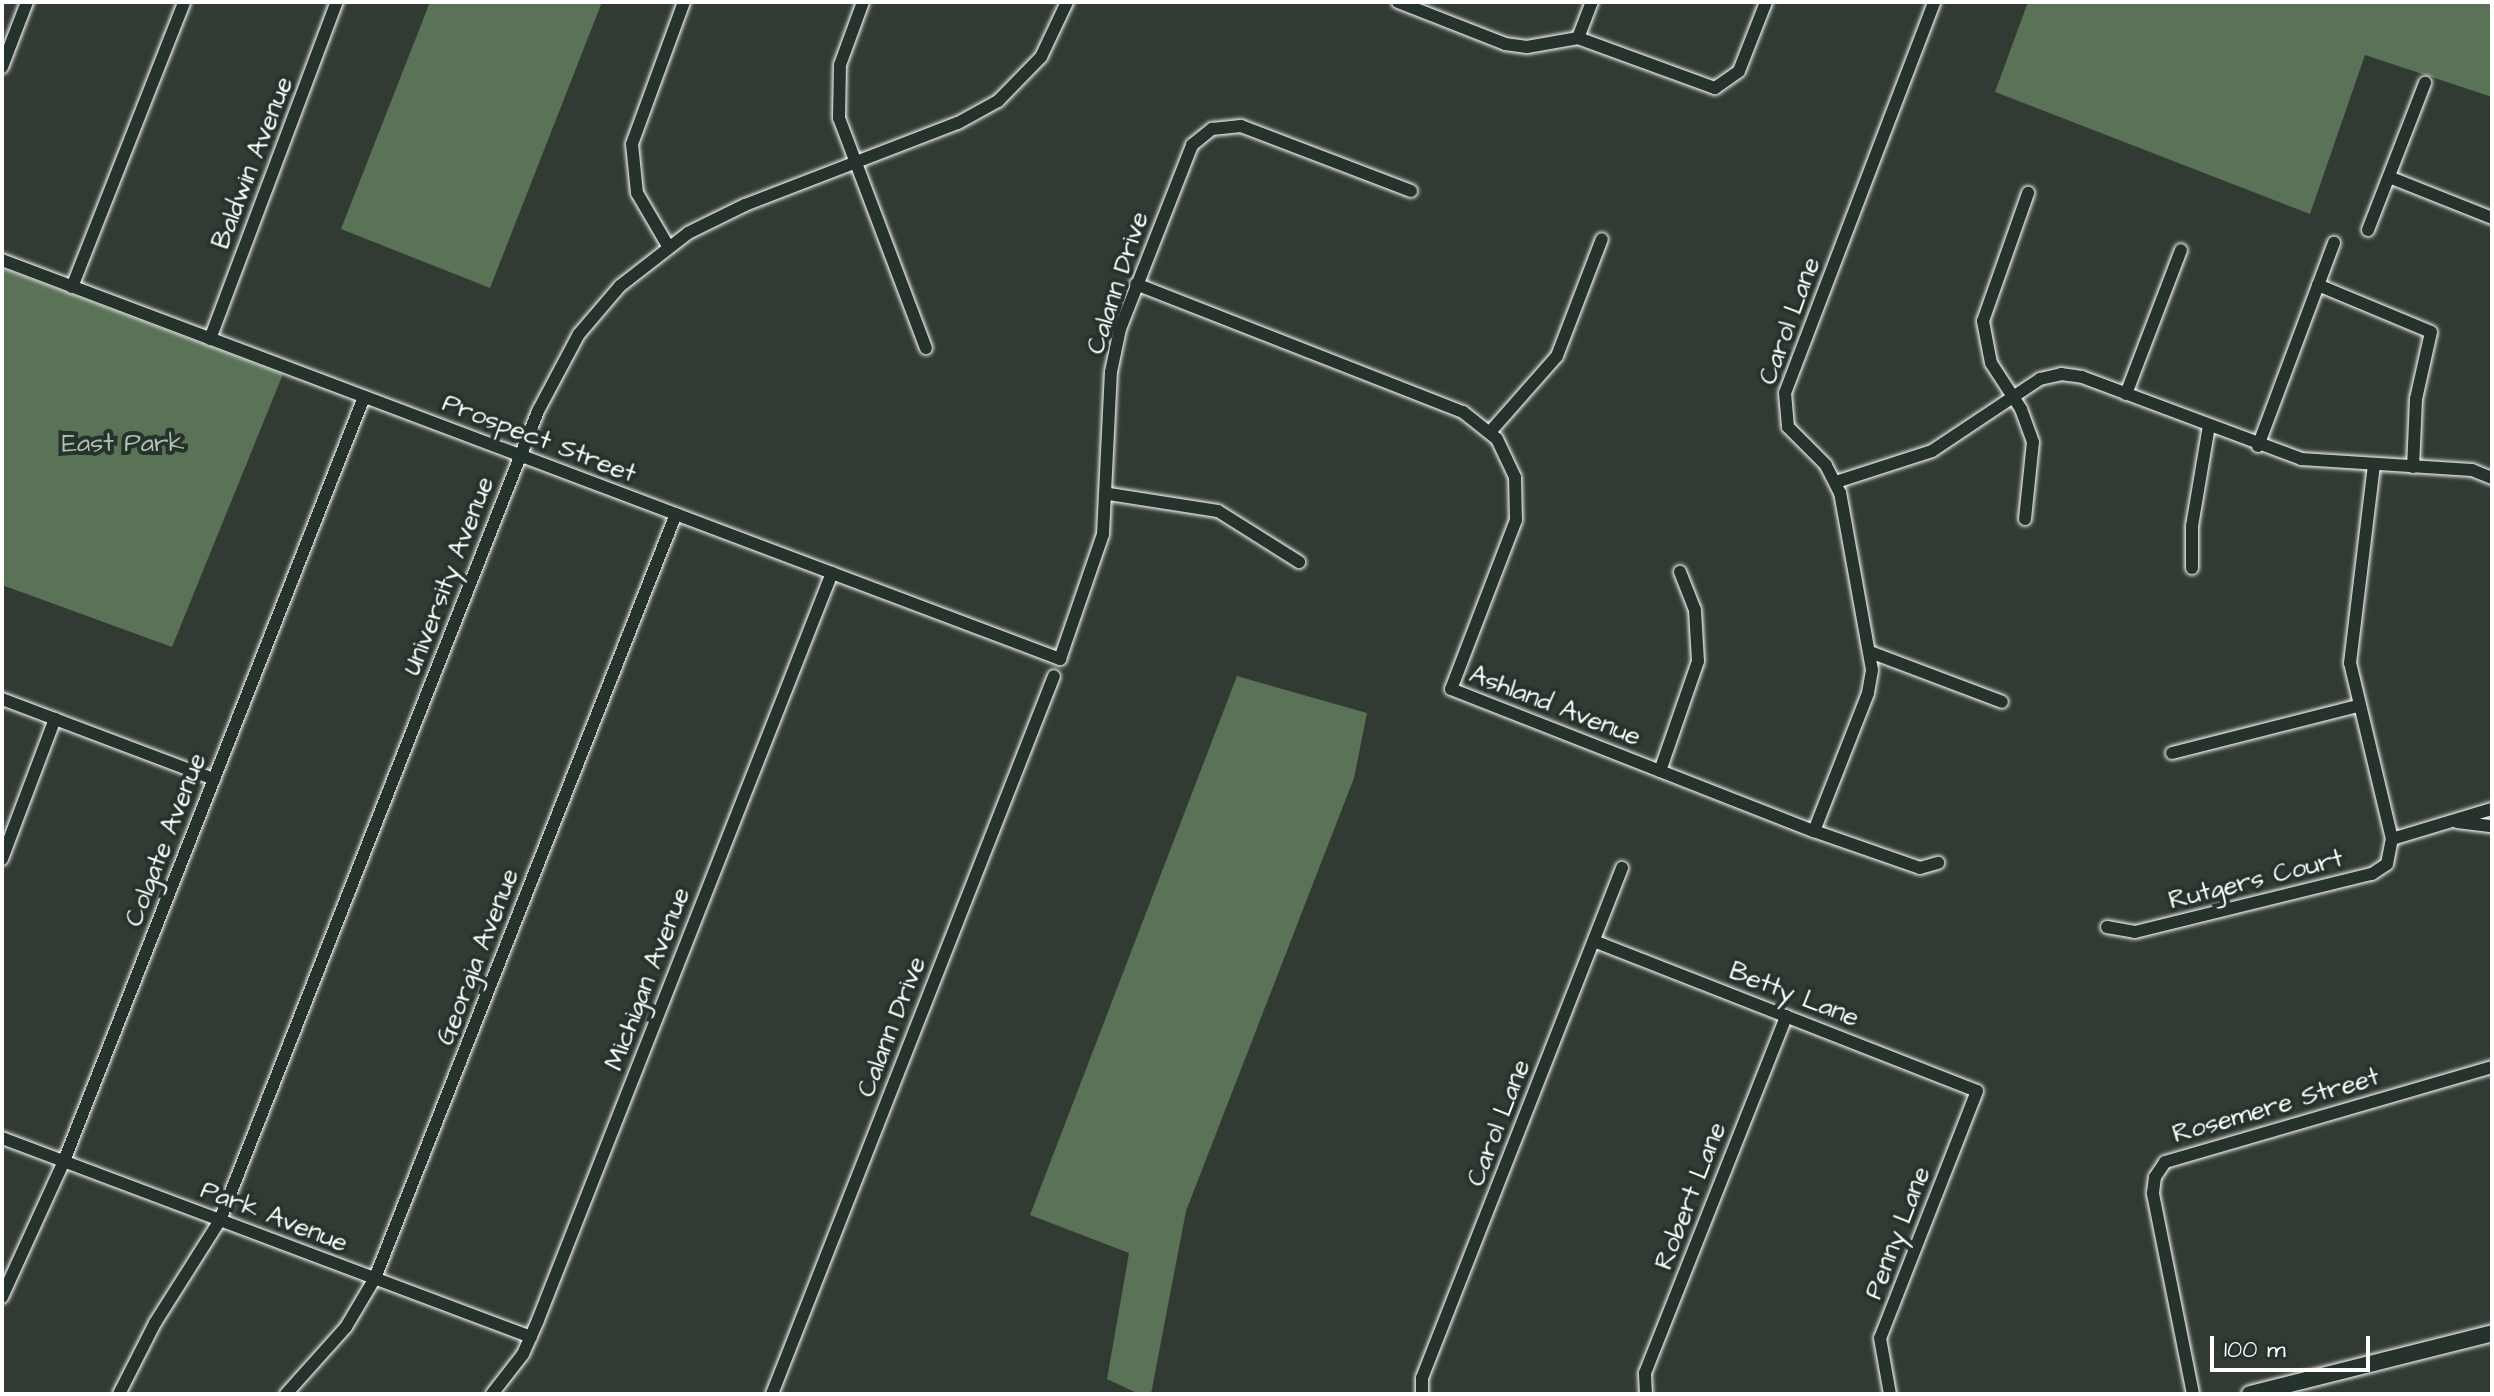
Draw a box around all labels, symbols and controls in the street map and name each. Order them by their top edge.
street label: Baldwin Avenue [206,72,300,254]
street label: Calann Drive [1080,208,1156,358]
street label: Carol Lane [1753,253,1827,389]
street label: Prospect Street [438,388,640,490]
park label: East Park [62,428,184,460]
street label: University Avenue [397,472,501,680]
street label: Ashland Avenue [1465,659,1645,753]
street label: Colgate Avenue [119,749,213,931]
street label: Rutgers Court [2166,843,2346,917]
street label: Georgia Avenue [430,864,526,1050]
street label: Michigan Avenue [599,883,697,1075]
street label: Calann Drive [851,952,933,1102]
street label: Betty Lane [1725,956,1863,1034]
street label: Carol Lane [1461,1055,1537,1191]
street label: Rosemere Street [2169,1062,2383,1150]
street label: Robert Lane [1649,1118,1733,1274]
street label: Penny Lane [1858,1162,1938,1304]
street label: Park Avenue [196,1175,352,1259]
scale bar [2214,1320,2374,1370]
text: 100 m [2224,1333,2286,1367]

